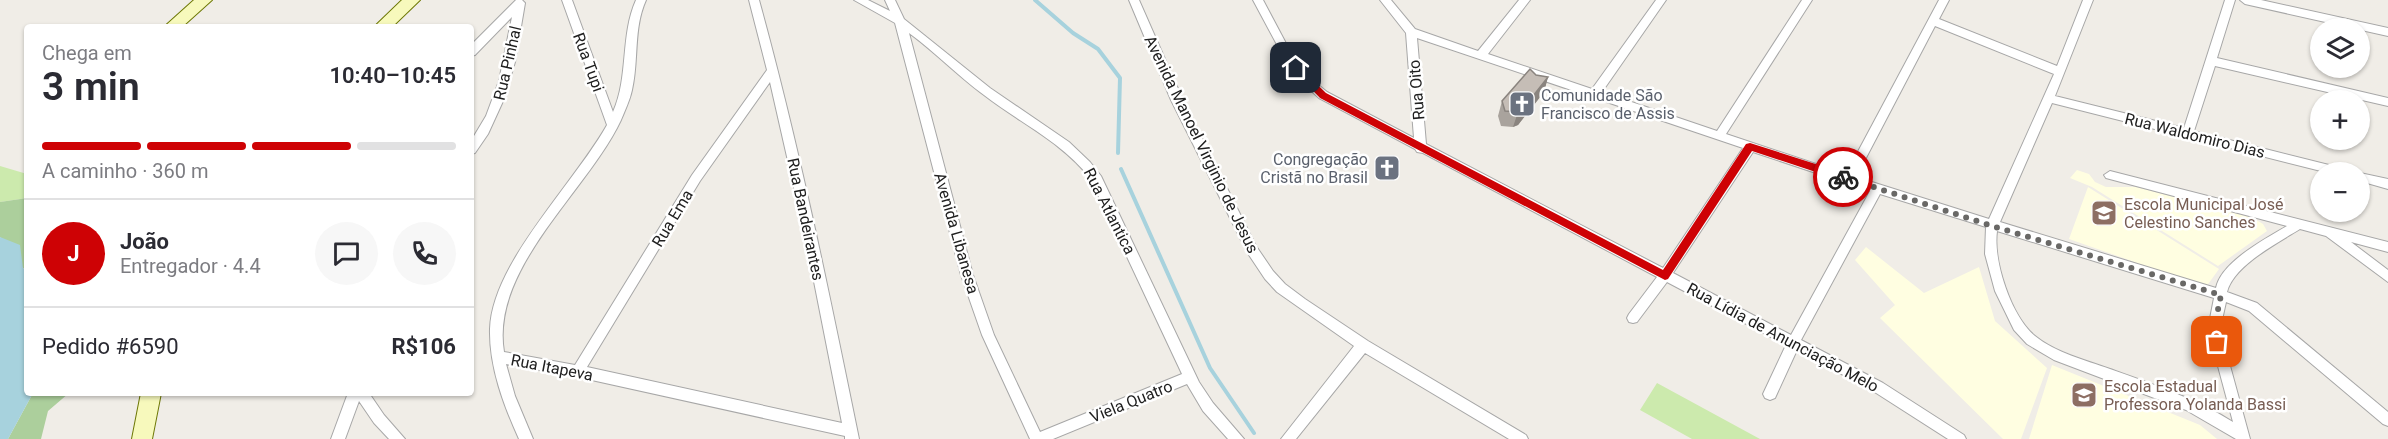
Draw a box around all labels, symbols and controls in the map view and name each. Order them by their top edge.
map controls [2310,18,2370,222]
button: layers [2310,18,2370,78]
street label: Rua Pinhal [490,24,525,102]
street label: Rua Tupi [569,30,608,94]
street label: Avenida Manoel Virginio de Jesus [1140,32,1263,256]
text: Chega em [42,41,132,65]
pin [1270,42,1321,93]
icon: home [1279,51,1312,84]
street label: Rua Oito [1404,59,1429,121]
text: 10:40–10:45 [329,63,456,88]
text: 3 min [42,64,140,110]
place label: Comunidade São Francisco de Assis [1541,86,1675,123]
church icon: Comunidade São Francisco de Assis [1507,89,1537,119]
button: + [2310,90,2370,150]
street label: Rua Waldomiro Dias [2123,109,2267,162]
courier [1813,147,1873,207]
place label: Congregação Cristã no Brasil [1260,150,1368,187]
church icon: Congregação Cristã no Brasil [1372,153,1402,183]
street label: Rua Bandeirantes [783,156,828,282]
text: A caminho · 360 m [42,159,209,183]
icon: bike [1827,161,1860,194]
button: − [2310,162,2370,222]
street label: Rua Atlantica [1080,165,1139,258]
street label: Avenida Libanesa [930,170,983,296]
street label: Rua Ema [648,186,697,250]
place label: Escola Municipal José Celestino Sanches [2124,195,2283,232]
school or university icon: Escola Municipal José Celestino Sanches [2089,198,2119,228]
button: chat [315,222,378,285]
button: phone [393,222,456,285]
text: João [120,229,169,254]
text: J [67,241,80,266]
text: Entregador · 4.4 [120,254,261,278]
street label: Rua Lídia de Anunciação Melo [1684,279,1882,396]
pin [2191,316,2242,367]
icon: bag [2200,325,2233,358]
text: Pedido #6590 [42,334,179,359]
text: R$106 [391,334,456,359]
street label: Rua Itapeva [509,350,595,385]
street label: Viela Quatro [1087,376,1175,427]
place label: Escola Estadual Professora Yolanda Bassi [2104,377,2286,414]
school or university icon: Escola Estadual Professora Yolanda Bassi [2069,380,2099,410]

